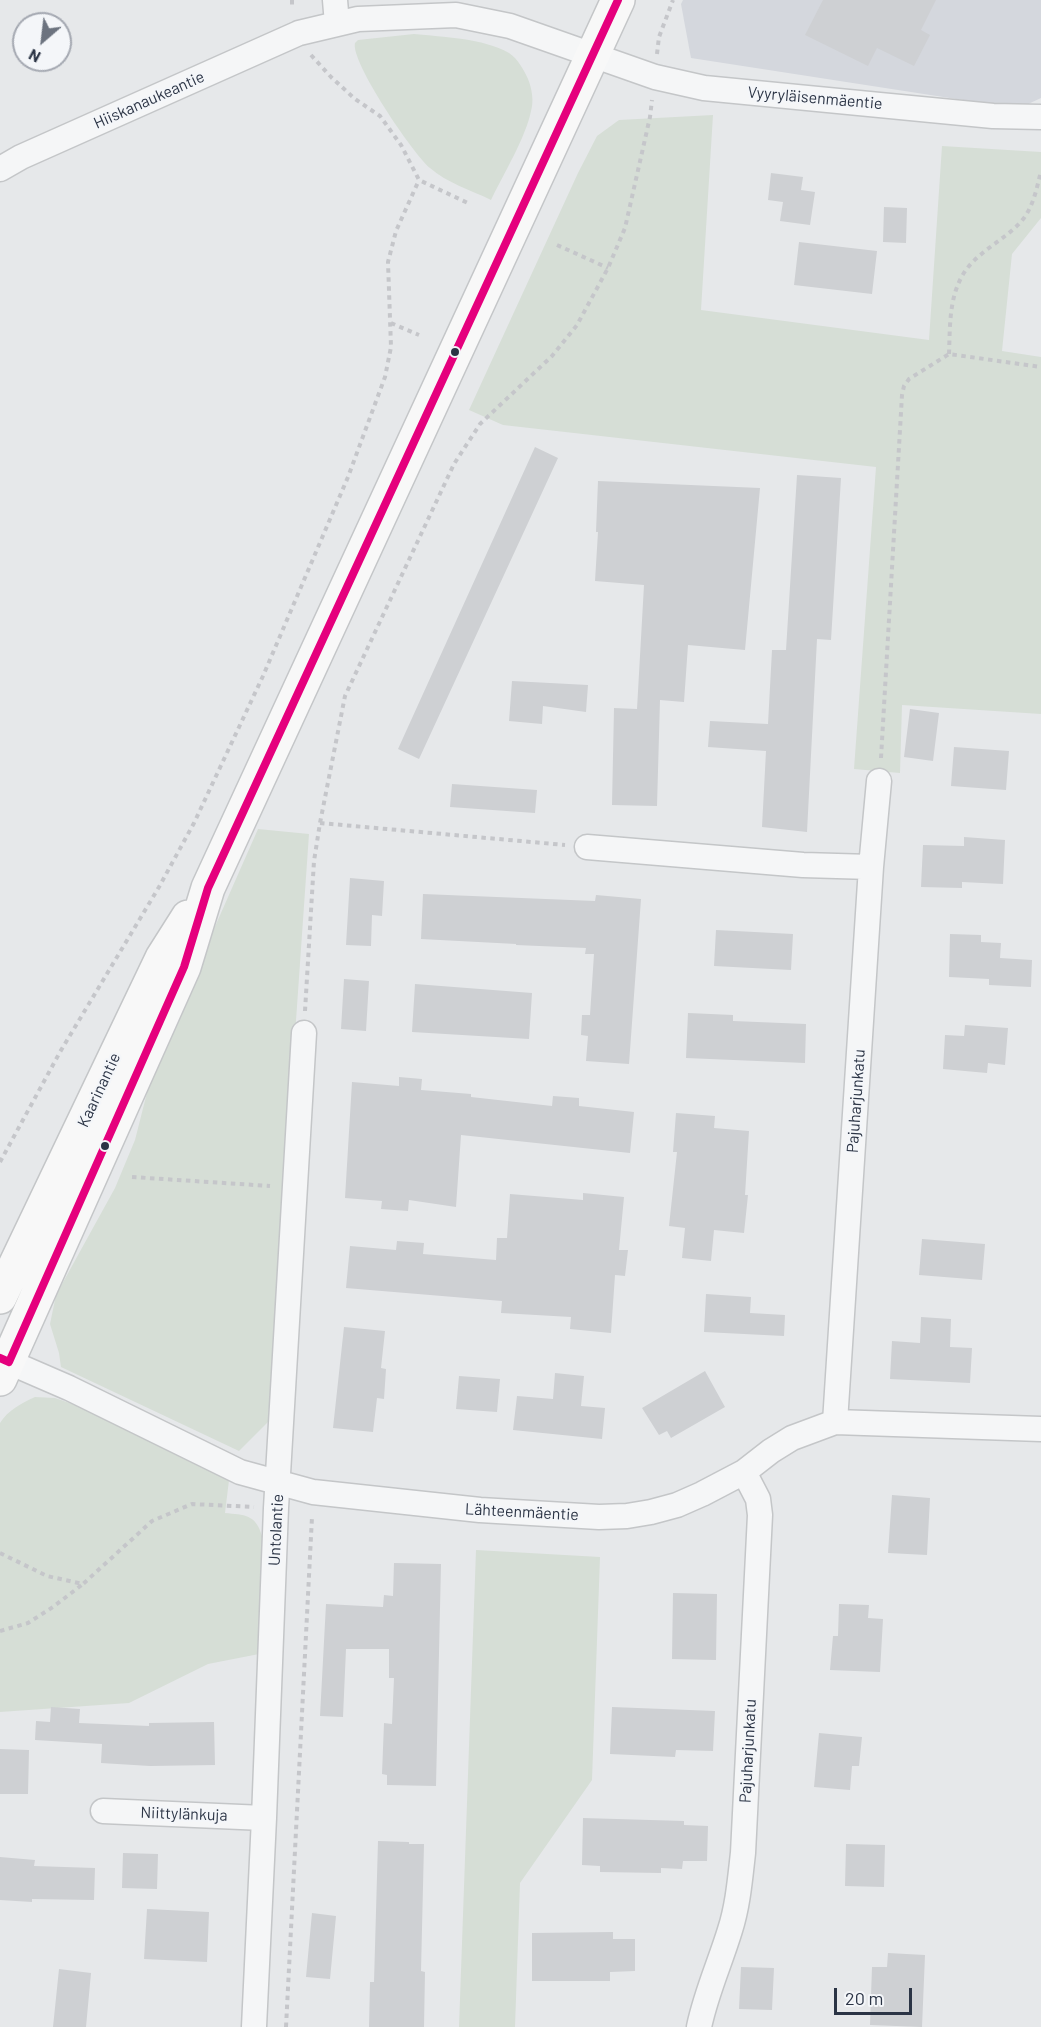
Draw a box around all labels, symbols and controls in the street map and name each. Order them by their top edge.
north arrow [12,12,72,72]
text: N [25,46,43,67]
street label: Hiiskanaukeantie [91,67,207,133]
street label: Vyyryläisenmäentie [747,83,883,113]
unlabelled marker [449,346,461,358]
street label: Pajuharjunkatu [843,1048,869,1154]
street label: Kaarinantie [73,1050,125,1130]
unlabelled marker [99,1140,111,1152]
street label: Untolantie [265,1493,287,1567]
street label: Lähteenmäentie [465,1499,579,1525]
street label: Pajuharjunkatu [736,1698,760,1804]
street label: Niittylänkuja [140,1803,228,1825]
scale bar [837,1976,915,2014]
text: 20 m [845,1987,883,2009]

